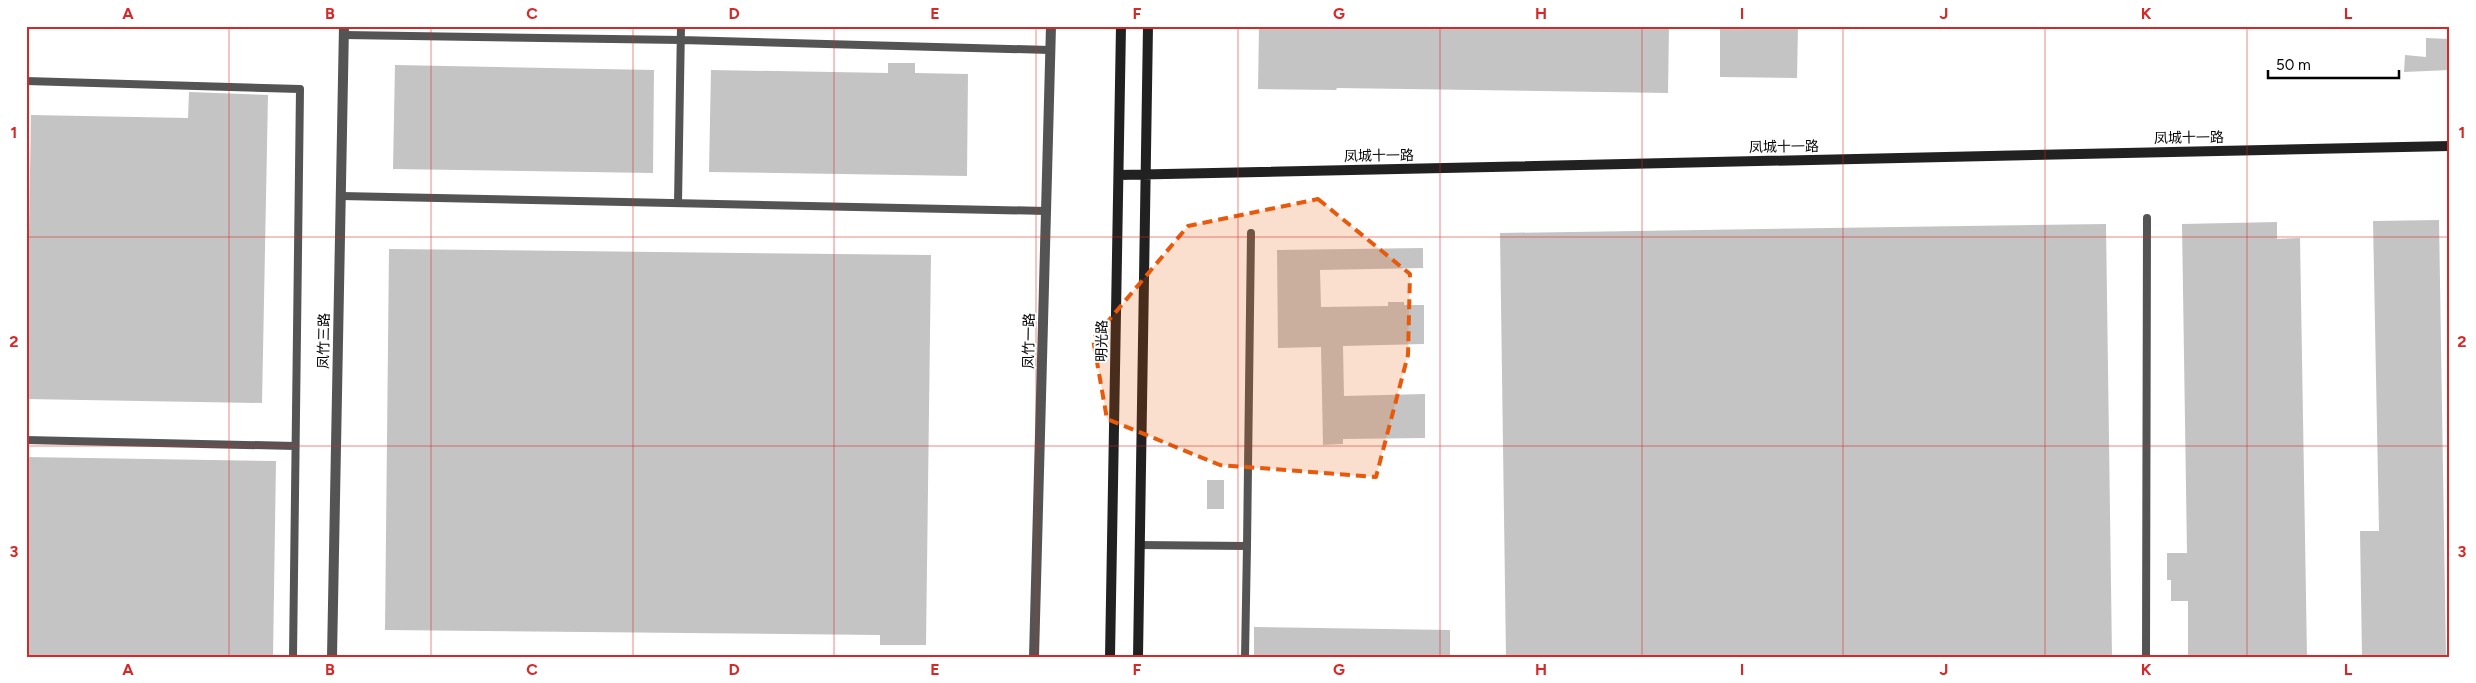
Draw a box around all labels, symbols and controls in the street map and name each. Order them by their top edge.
text: A [122,4,134,23]
text: B [325,4,335,23]
text: C [526,4,538,23]
text: D [728,4,740,23]
text: E [930,4,940,23]
text: F [1133,4,1142,23]
text: G [1333,4,1345,23]
text: H [1535,4,1547,23]
text: I [1740,4,1744,23]
text: J [1940,4,1948,23]
text: K [2141,4,2152,23]
text: L [2344,4,2353,23]
scale bar [2268,48,2400,80]
text: 50 m [2276,56,2311,74]
text: 1 [11,123,17,142]
text: 1 [2459,123,2465,142]
street label: 凤城十一路 [2154,129,2224,147]
street label: 凤城十一路 [1749,138,1819,156]
street label: 凤城十一路 [1344,147,1414,165]
street label: 凤竹三路 [315,313,333,369]
street label: 凤竹一路 [1020,313,1038,369]
street label: 明光路 [1093,320,1111,362]
text: 2 [9,332,19,351]
text: 2 [2457,332,2467,351]
text: 3 [10,542,19,561]
text: 3 [2458,542,2467,561]
text: A [122,660,134,679]
text: B [325,660,335,679]
text: C [526,660,538,679]
text: D [728,660,740,679]
text: E [930,660,940,679]
text: F [1133,660,1142,679]
text: G [1333,660,1345,679]
text: H [1535,660,1547,679]
text: I [1740,660,1744,679]
text: J [1940,660,1948,679]
text: K [2141,660,2152,679]
text: L [2344,660,2353,679]

